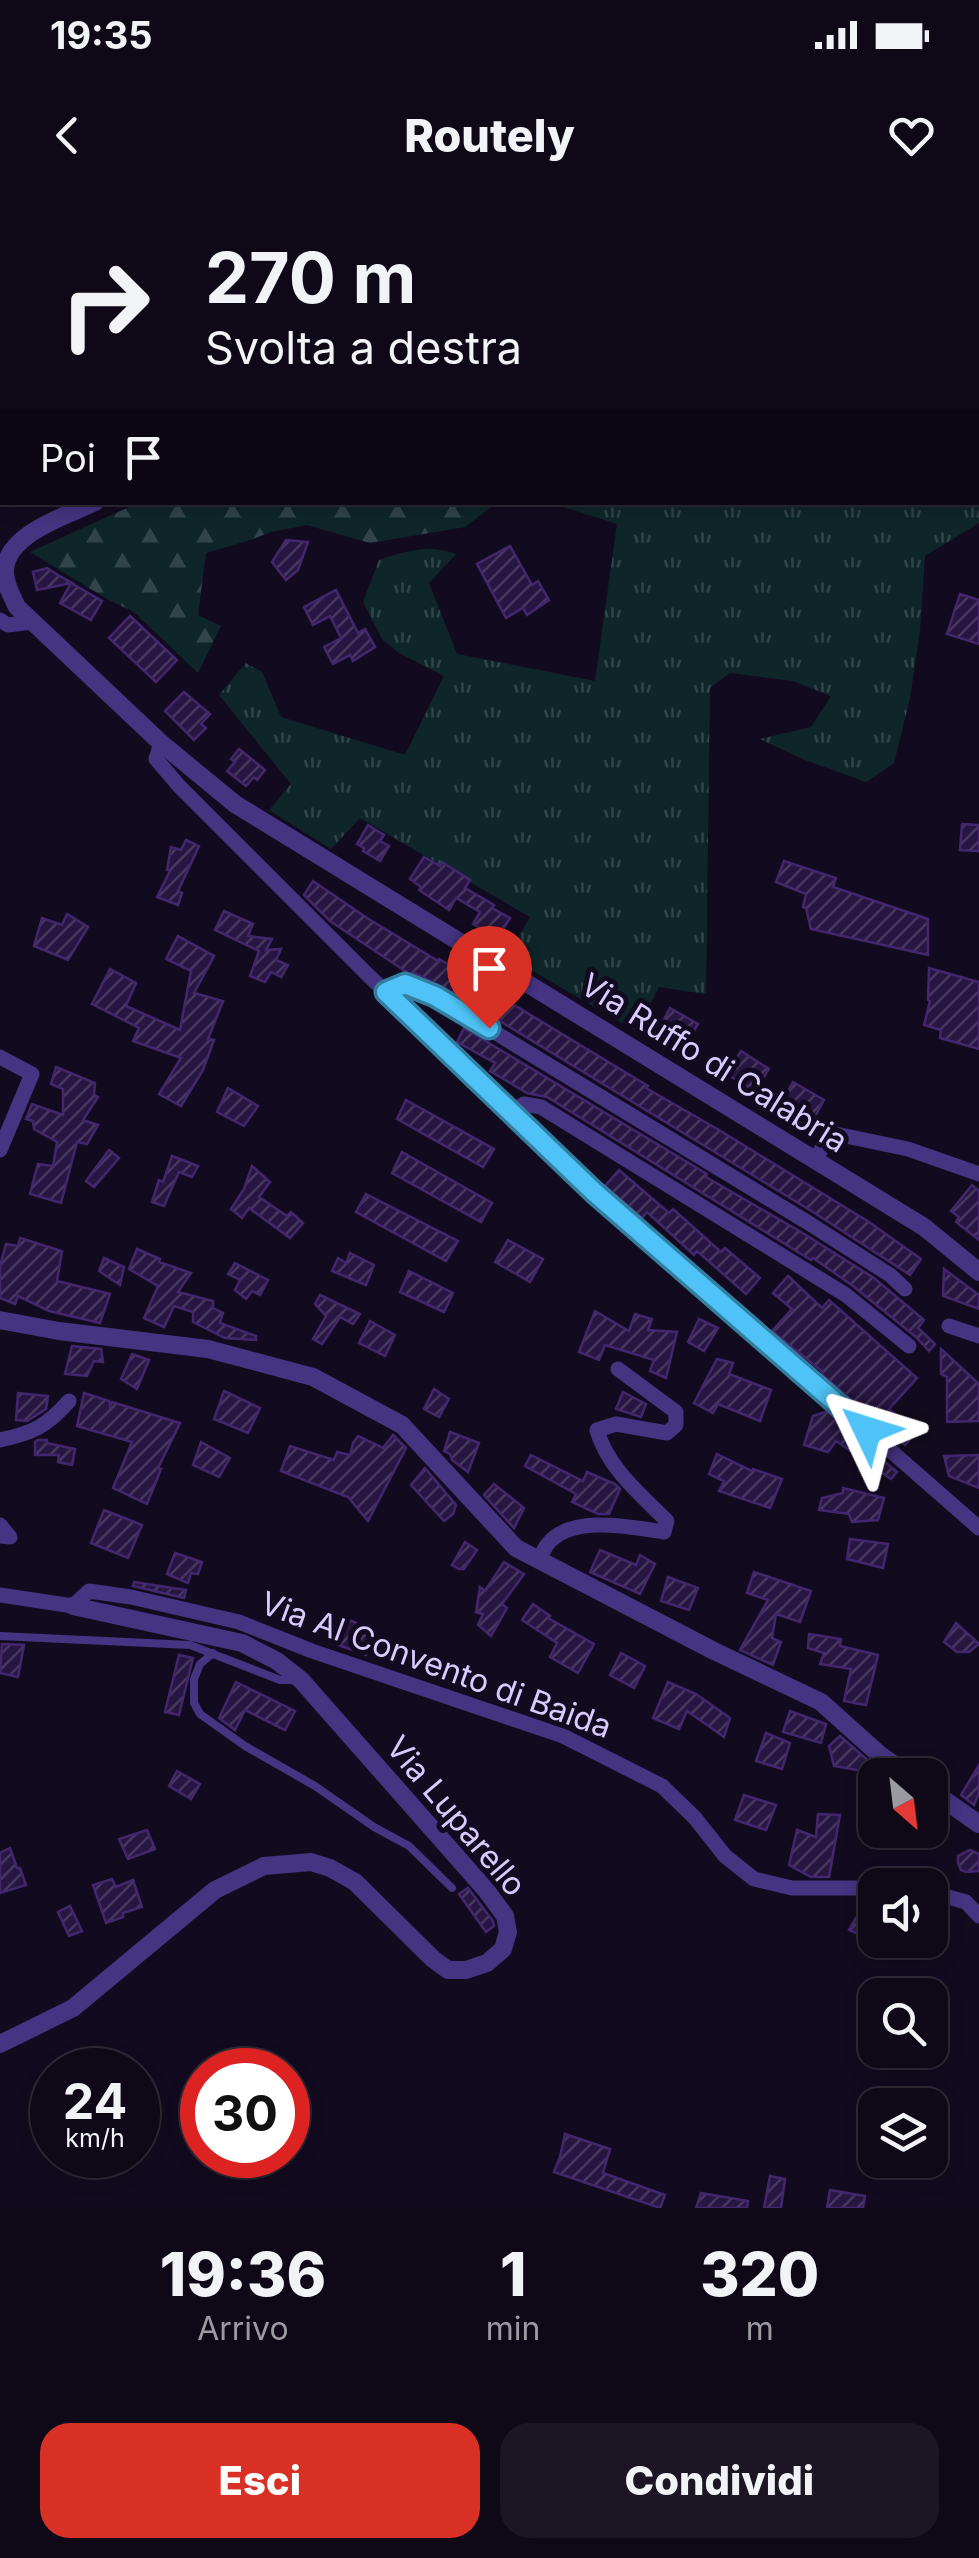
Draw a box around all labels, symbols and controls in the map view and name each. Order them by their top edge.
text: 19:35 [50,12,153,58]
icon: back [40,108,95,163]
text: Routely [404,108,575,163]
icon: heart [884,108,939,163]
text: 270 m [205,235,416,320]
icon: right [40,240,170,370]
text: Svolta a destra [205,320,522,375]
icon: arrive [116,430,171,485]
text: Poi [40,435,96,481]
pin [447,926,532,1029]
icon: arrive [462,941,517,996]
street label: Via Ruffo di Calabria [574,965,855,1161]
position arrow [815,1378,919,1482]
street label: Via Al Convento di Baida [255,1583,617,1746]
street label: Via Luparello [378,1728,534,1903]
north arrow [858,1758,948,1848]
map controls [858,1758,948,2178]
button: sound [858,1868,948,1958]
button: search [858,1978,948,2068]
speed limit sign: 30 [180,2048,310,2178]
text: 24 [63,2071,127,2131]
button: layers [858,2088,948,2178]
text: km/h [65,2123,125,2153]
text: 19:36 [160,2238,326,2310]
text: 1 [500,2238,526,2310]
text: 320 [700,2238,819,2310]
text: Arrivo [197,2309,289,2348]
text: min [486,2309,540,2348]
text: m [746,2309,774,2348]
button: Esci [40,2423,480,2538]
button: Condividi [500,2423,939,2538]

